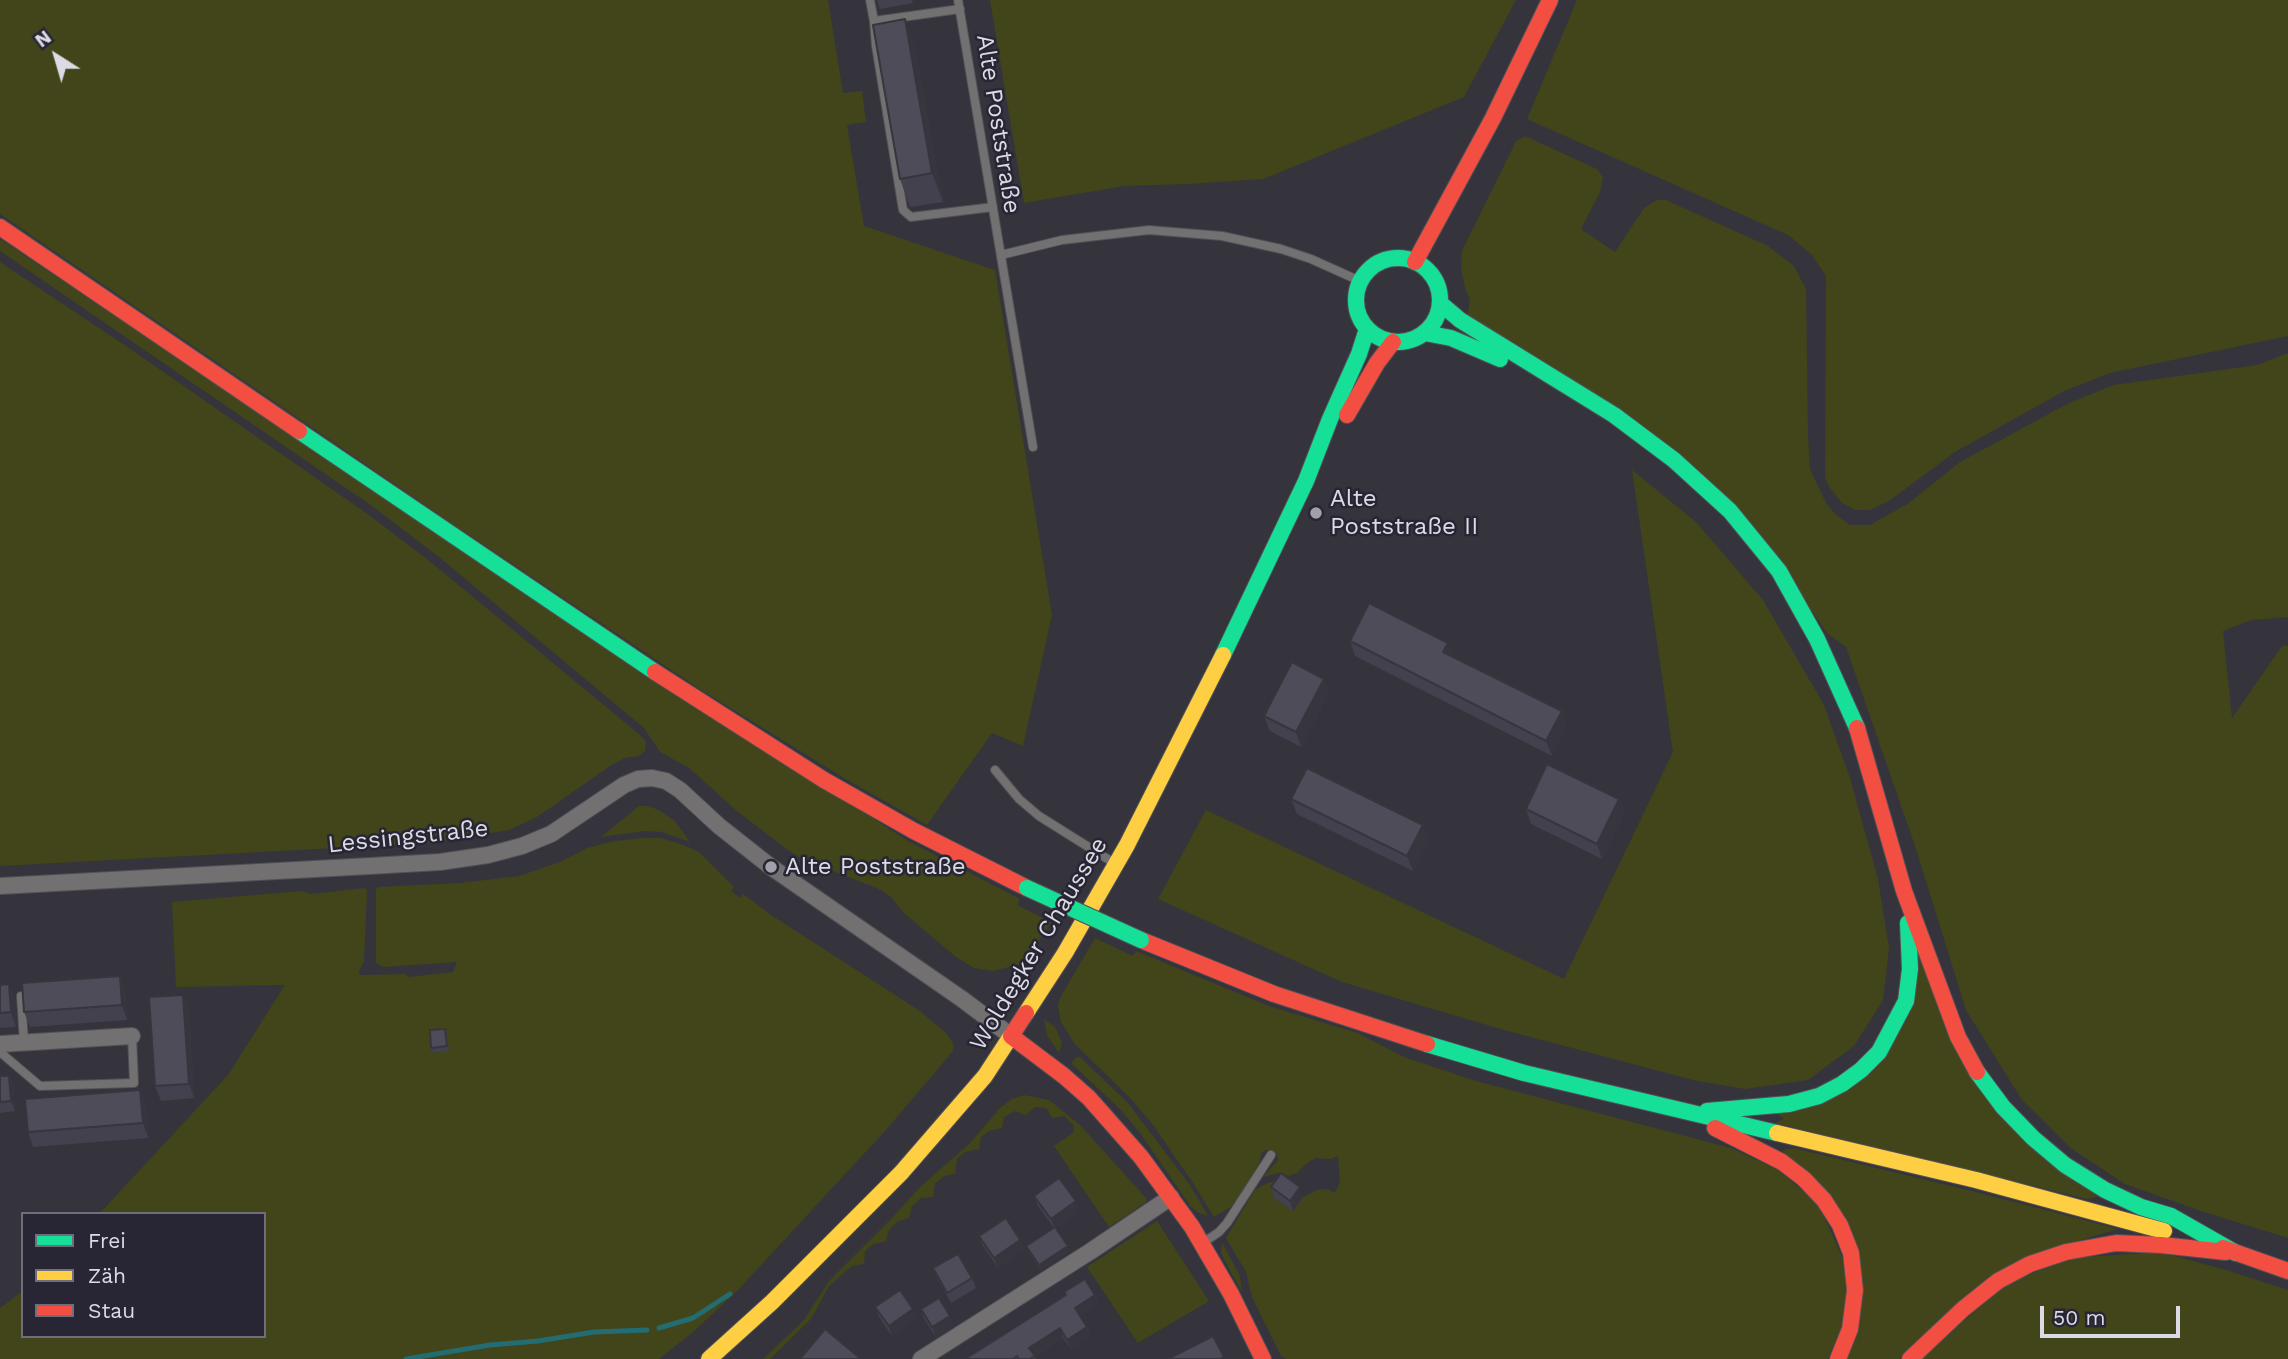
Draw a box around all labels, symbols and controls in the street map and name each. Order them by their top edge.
north arrow [21,21,91,91]
text: N [31,25,56,52]
street label: Alte Poststraße [970,32,1026,216]
place label: Alte Poststraße II [1330,485,1478,541]
marker: Alte Poststraße II [1308,505,1324,521]
street label: Lessingstraße [326,814,490,860]
street label: Woldegker Chaussee [964,832,1114,1056]
place label: Alte Poststraße [785,853,966,881]
marker: Alte Poststraße [763,859,779,875]
legend [21,1212,266,1338]
text: Frei [88,1228,126,1253]
text: Zäh [88,1263,126,1288]
scale bar [2043,1292,2183,1336]
text: Stau [88,1298,135,1323]
text: 50 m [2053,1305,2105,1330]

